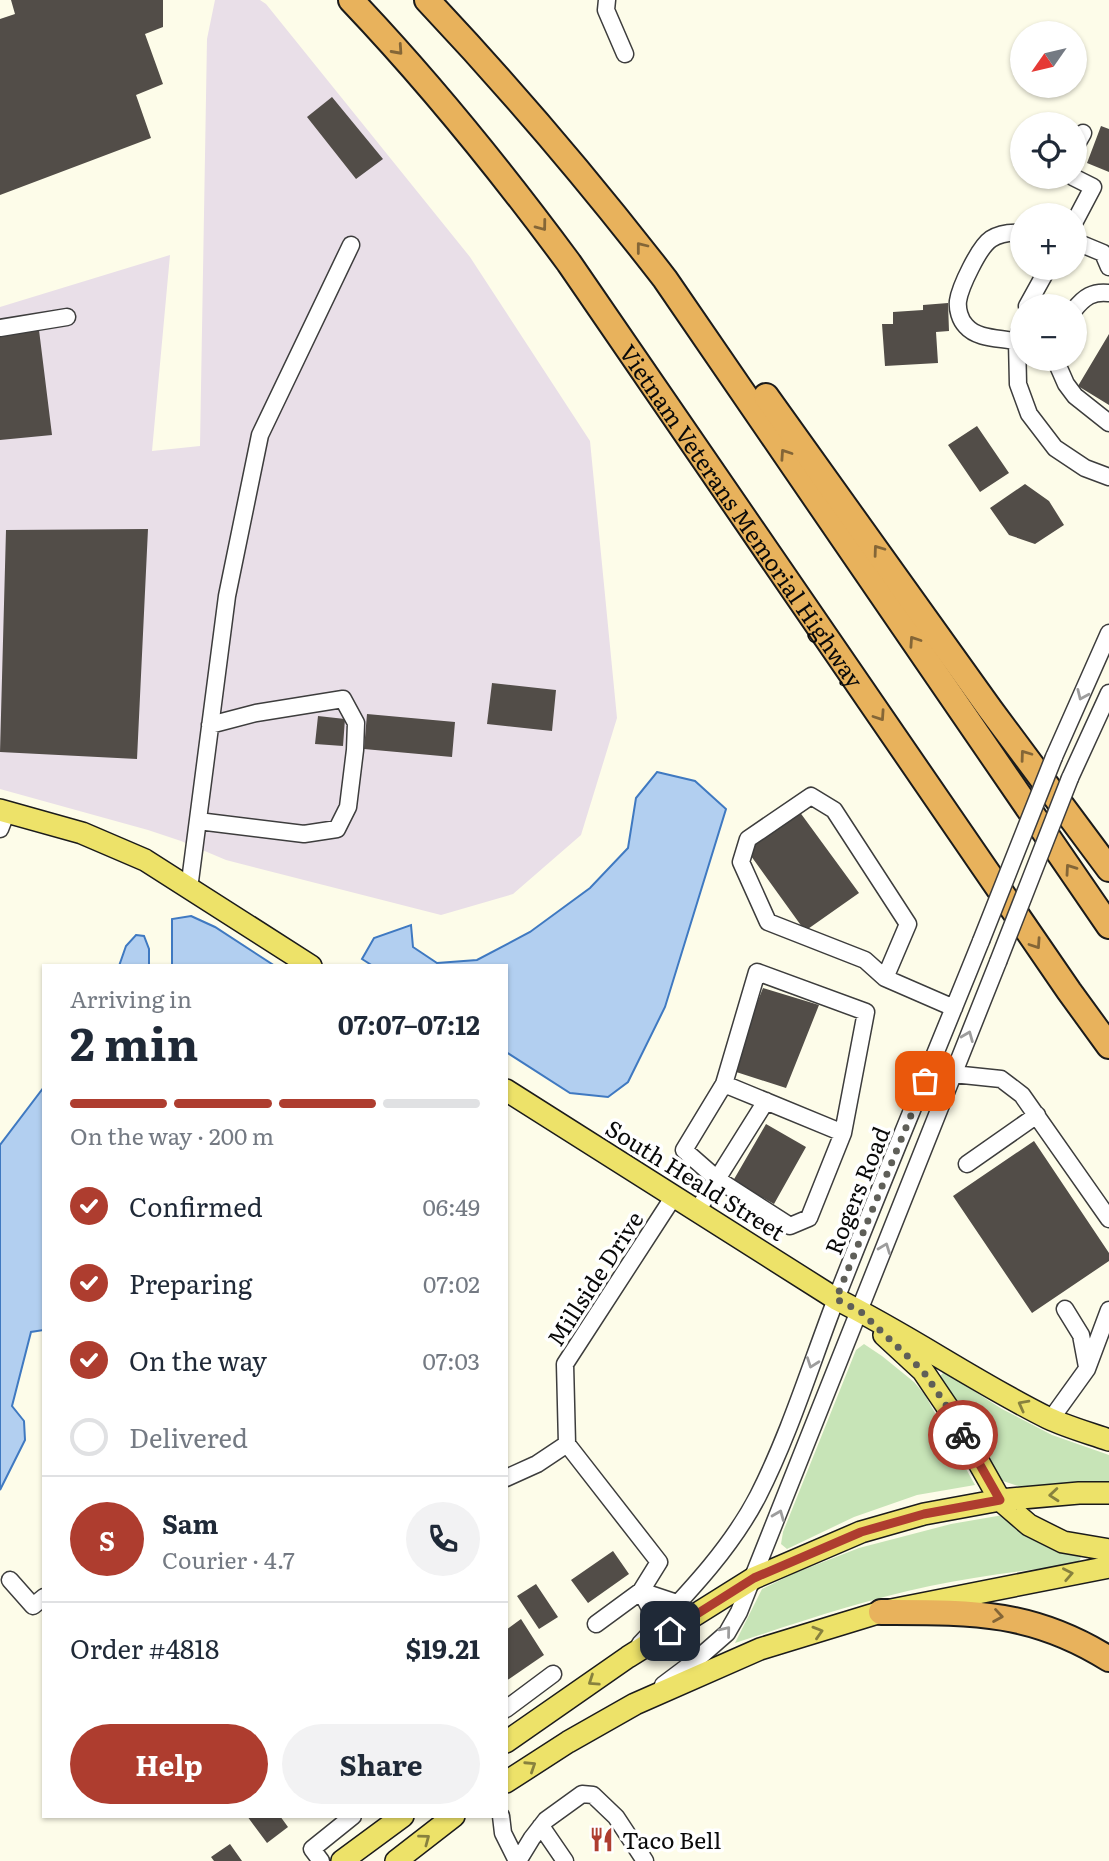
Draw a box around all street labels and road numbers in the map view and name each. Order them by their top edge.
street label: Vietnam Veterans Memorial Highway [612,337,873,695]
street label: South Heald Street [600,1110,793,1248]
street label: Rogers Road [815,1121,897,1259]
street label: Millside Drive [538,1204,650,1352]

